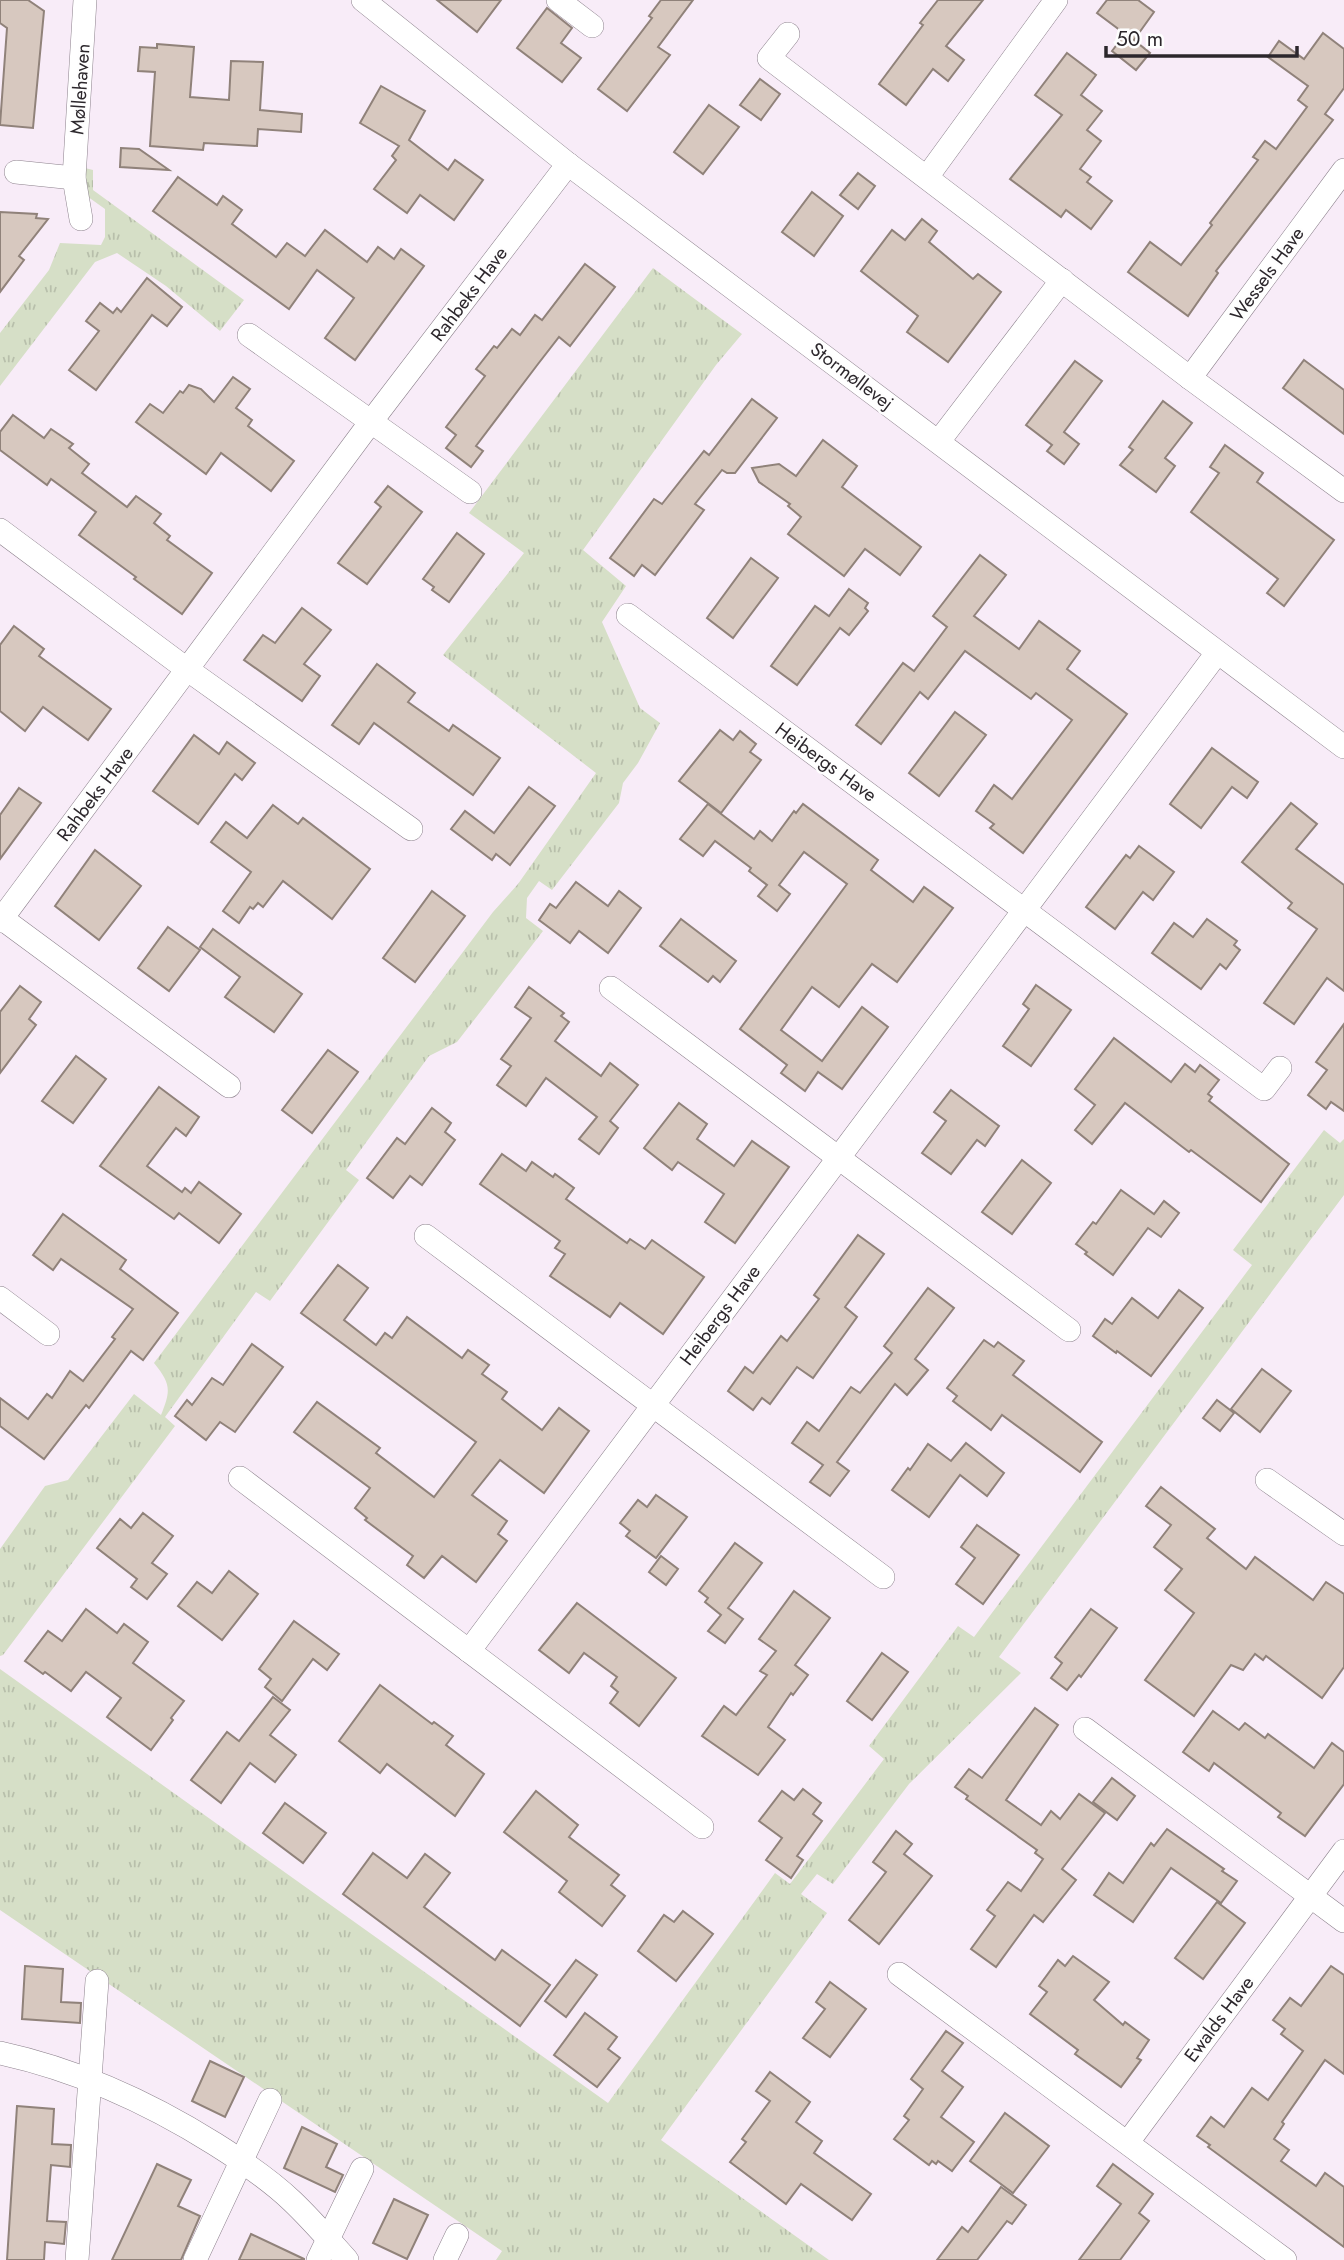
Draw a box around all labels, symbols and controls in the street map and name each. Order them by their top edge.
scale bar [1106,14,1297,58]
text: 50 m [1116,24,1163,54]
street label: Møllehaven [63,43,97,135]
street label: Wessels Have [1224,221,1310,327]
street label: Rahbeks Have [424,241,514,347]
street label: Stormøllevej [805,336,899,416]
street label: Heibergs Have [770,716,883,808]
street label: Rahbeks Have [50,741,140,847]
street label: Heibergs Have [673,1259,767,1371]
street label: Ewalds Have [1178,1970,1260,2068]

